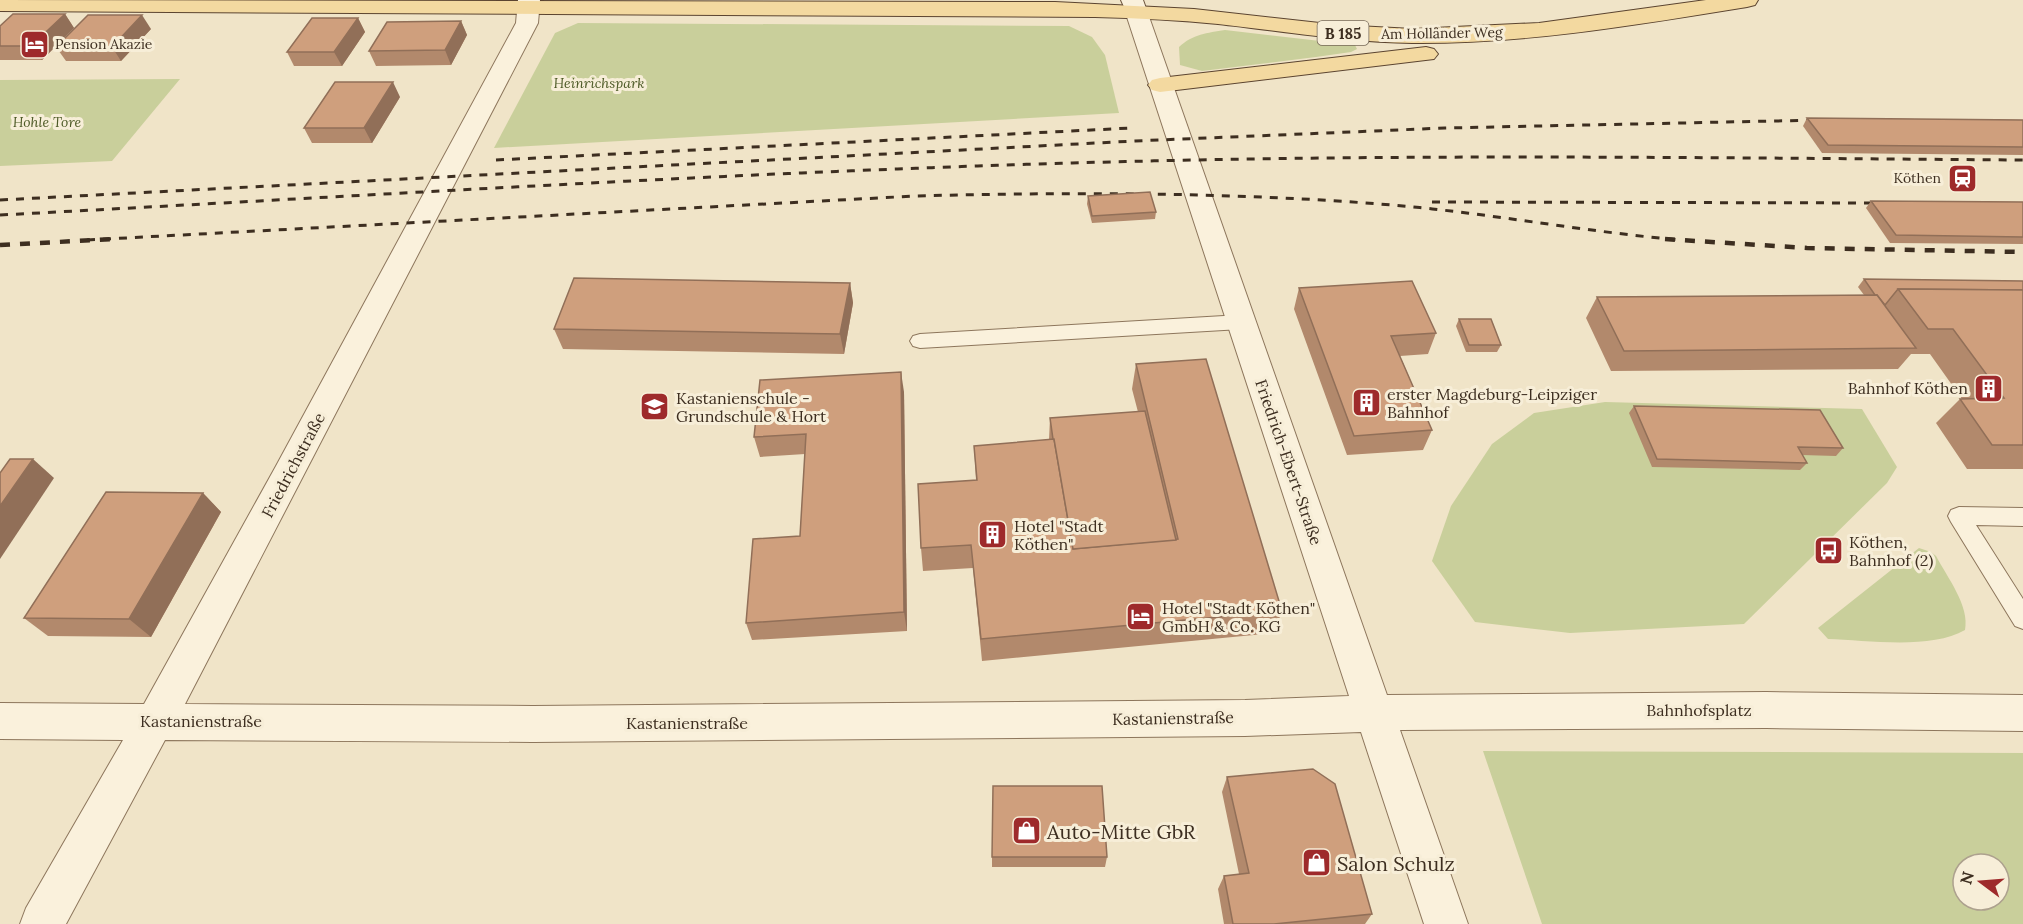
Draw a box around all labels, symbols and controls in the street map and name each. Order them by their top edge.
road number: B 185 [1318,21,1368,45]
street label: Am Holländer Weg [1380,23,1503,43]
hotel icon: Pension Akazie [18,28,50,60]
place label: Pension Akazie [55,35,153,53]
park label: Heinrichspark [553,74,645,92]
park label: Hohle Tore [13,113,82,131]
station icon: Köthen [1946,162,1978,194]
place label: Köthen [1894,169,1941,187]
building icon: Bahnhof Köthen [1973,372,2005,404]
street label: Friedrich-Ebert-Straße [1251,377,1327,548]
place label: Bahnhof Köthen [1848,378,1968,398]
place label: erster Magdeburg-Leipziger Bahnhof [1387,384,1597,422]
building icon: erster Magdeburg-Leipziger Bahnhof [1350,387,1382,419]
place label: Kastanienschule - Grundschule & Hort [676,388,827,426]
school or university icon: Kastanienschule - Grundschule & Hort [639,391,671,423]
street label: Friedrichstraße [257,409,329,521]
place label: Hotel "Stadt Köthen" [1014,516,1104,554]
building icon: Hotel "Stadt Köthen" [977,519,1009,551]
place label: Köthen, Bahnhof (2) [1849,532,1933,571]
bus stop icon: Köthen, Bahnhof (2) [1812,535,1844,567]
place label: Hotel "Stadt Köthen" GmbH & Co. KG [1162,598,1315,636]
hotel icon: Hotel "Stadt Köthen" GmbH & Co. KG [1125,601,1157,633]
street label: Bahnhofsplatz [1646,700,1752,720]
street label: Kastanienstraße [1112,707,1234,729]
street label: Kastanienstraße [140,711,262,731]
street label: Kastanienstraße [626,713,748,733]
shop icon: Auto-Mitte GbR [1010,815,1042,847]
place label: Auto-Mitte GbR [1046,819,1196,844]
shop icon: Salon Schulz [1300,847,1332,879]
place label: Salon Schulz [1337,851,1455,876]
north arrow [1951,852,2011,912]
text: N [1955,869,1978,887]

